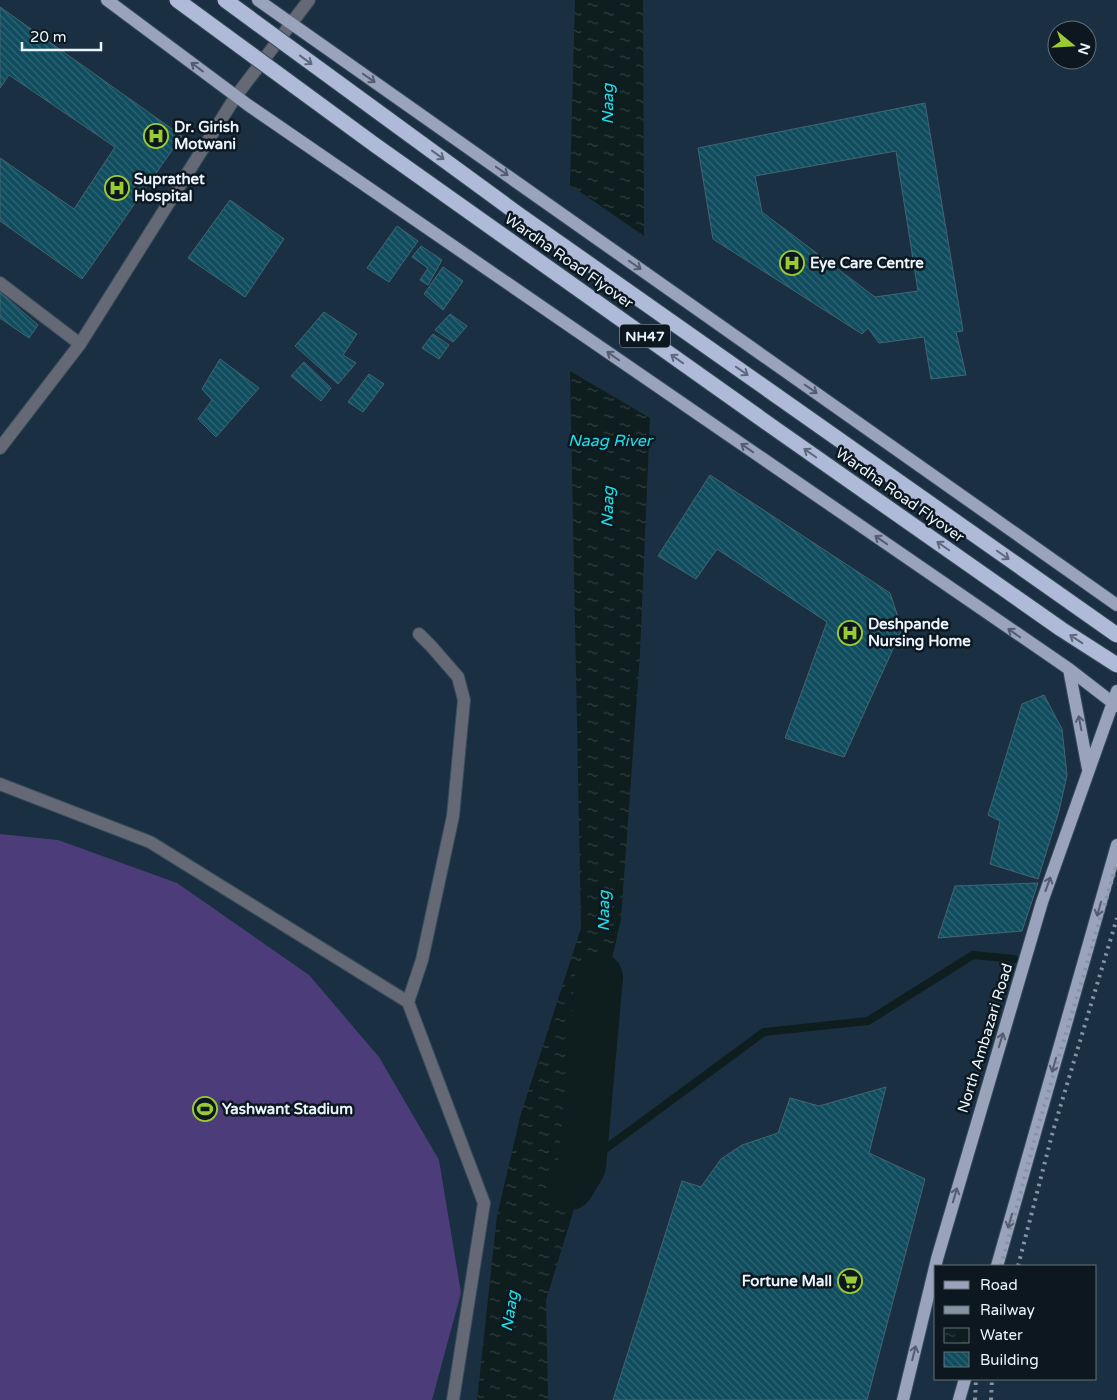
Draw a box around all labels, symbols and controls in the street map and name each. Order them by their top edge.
scale bar [22,20,101,52]
north arrow [1047,20,1097,70]
text: 20 m [30,28,67,46]
text: N [1074,41,1094,57]
one-way arrow [299,54,313,65]
one-way arrow [190,62,204,72]
one-way arrow [362,73,376,83]
water label: Naag [598,83,618,124]
place label: Dr. Girish Motwani [174,118,239,153]
hospital icon: Dr. Girish Motwani [143,123,169,149]
one-way arrow [431,150,445,160]
one-way arrow [495,166,509,176]
place label: Suprathet Hospital [134,170,205,206]
hospital icon: Suprathet Hospital [104,175,130,201]
street label: Wardha Road Flyover [501,210,637,312]
hospital icon: Eye Care Centre [779,250,805,276]
place label: Eye Care Centre [810,254,924,273]
one-way arrow [628,260,642,270]
road number: NH47 [620,324,670,348]
one-way arrow [606,351,620,361]
one-way arrow [670,354,684,364]
one-way arrow [735,366,749,376]
one-way arrow [804,384,818,394]
water label: Naag River [568,431,654,451]
one-way arrow [740,443,754,453]
street label: Wardha Road Flyover [832,444,968,546]
one-way arrow [803,448,817,458]
water label: Naag [597,485,619,528]
one-way arrow [874,535,888,545]
one-way arrow [936,541,950,551]
one-way arrow [996,550,1010,560]
place label: Deshpande Nursing Home [868,615,971,651]
hospital icon: Deshpande Nursing Home [837,620,863,646]
one-way arrow [1007,628,1021,638]
one-way arrow [1069,633,1083,644]
one-way arrow [1074,716,1084,732]
one-way arrow [1044,876,1054,892]
water label: Naag [594,890,614,931]
one-way arrow [1094,900,1103,916]
street label: North Ambazari Road [954,961,1016,1115]
one-way arrow [997,1032,1007,1048]
one-way arrow [1049,1057,1059,1073]
sports icon: Yashwant Stadium [192,1096,218,1122]
place label: Yashwant Stadium [222,1100,353,1118]
one-way arrow [951,1188,961,1204]
one-way arrow [1005,1213,1014,1229]
legend [934,1265,1097,1380]
supermarket icon: Fortune Mall [837,1268,863,1294]
place label: Fortune Mall [742,1272,832,1290]
text: Road [980,1276,1018,1294]
water label: Naag [497,1288,523,1333]
text: Railway [980,1301,1035,1319]
text: Water [980,1326,1023,1344]
one-way arrow [910,1345,919,1361]
text: Building [980,1351,1039,1369]

